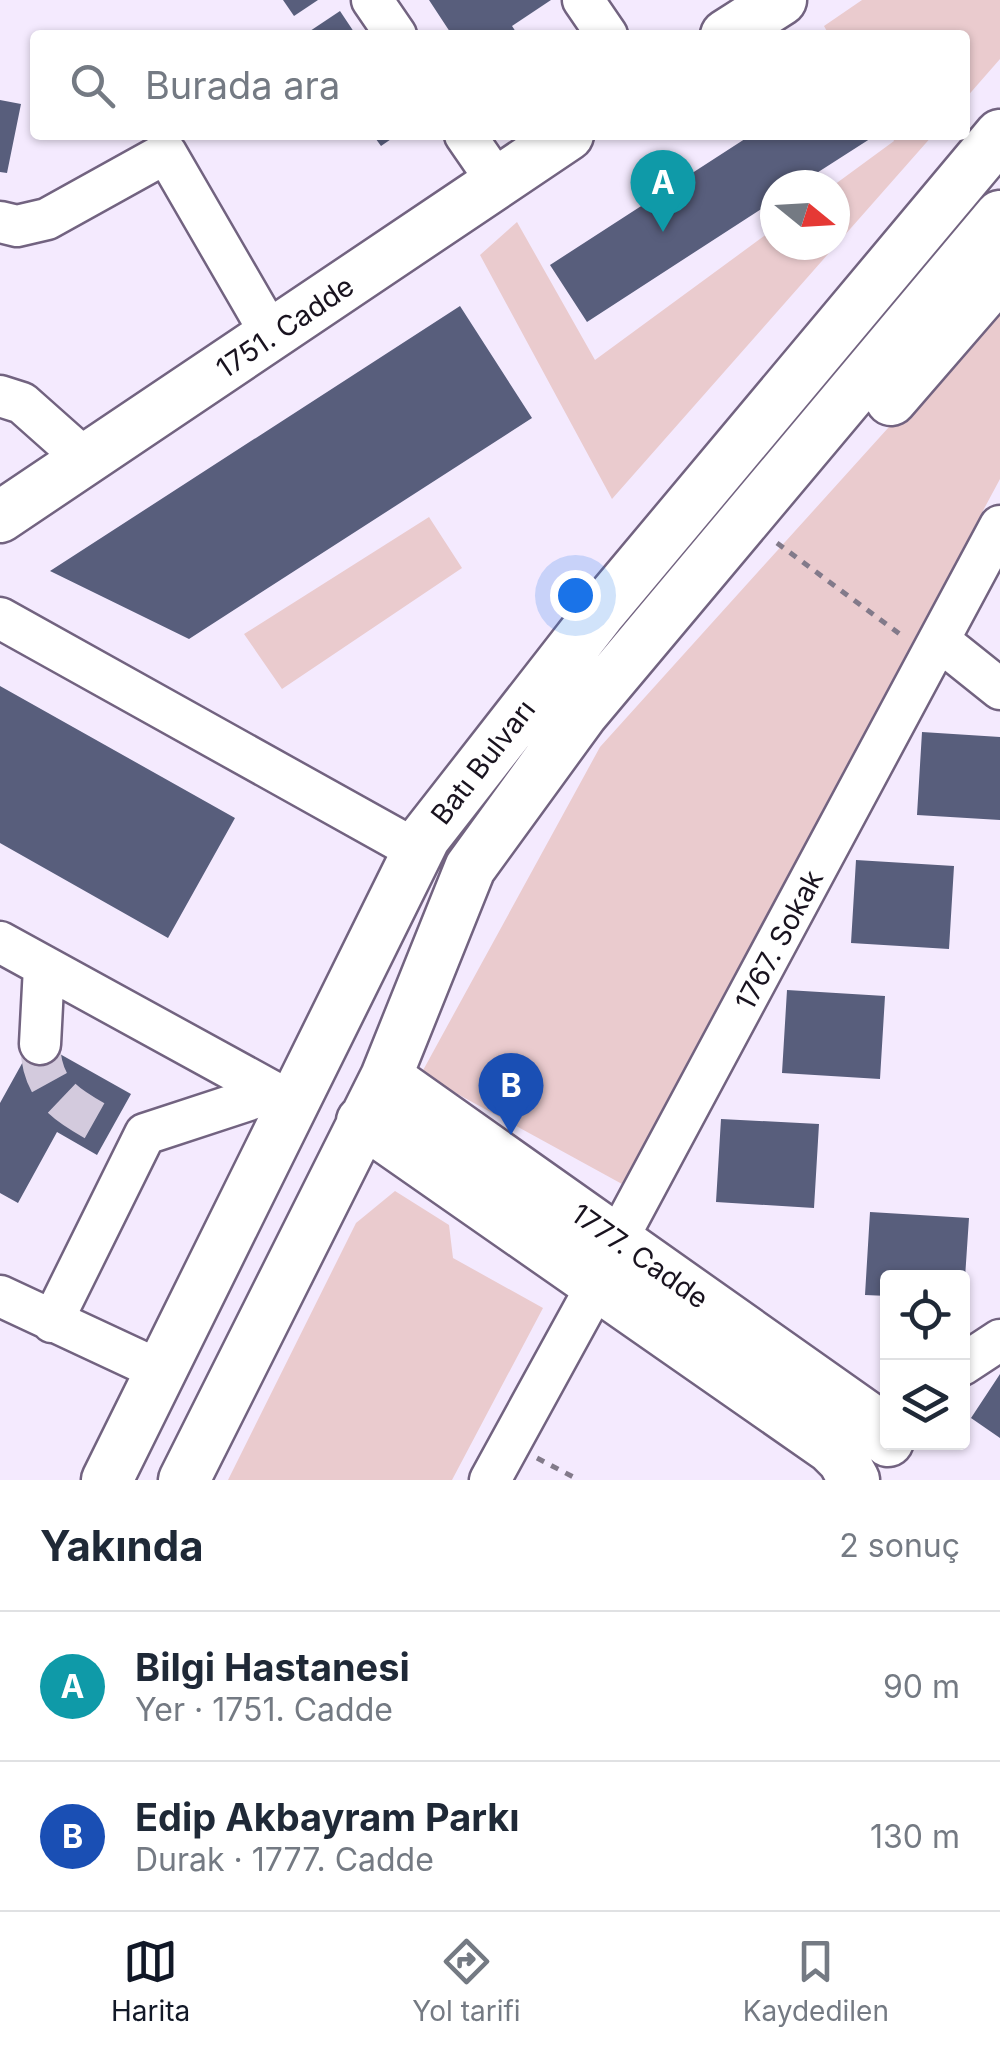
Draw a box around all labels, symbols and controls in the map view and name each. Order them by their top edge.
search box [30,30,970,140]
icon: search [65,58,120,113]
text: Burada ara [145,62,340,108]
pin: A [630,150,696,232]
north arrow [760,170,850,260]
street label: 1751. Cadde [210,269,360,385]
your location [550,570,601,621]
street label: Batı Bulvarı [424,693,542,831]
street label: 1767. Sokak [728,864,830,1016]
pin: B [478,1052,544,1135]
street label: 1777. Cadde [565,1196,715,1316]
map controls [880,1270,970,1450]
button: locate [880,1270,970,1360]
button: layers [880,1360,970,1450]
text: Yakında [40,1520,204,1571]
text: 2 sonuç [839,1526,960,1565]
text: Bilgi Hastanesi [135,1644,410,1690]
text: A [61,1667,84,1706]
text: 90 m [883,1667,960,1706]
text: Yer · 1751. Cadde [135,1690,393,1729]
text: Edip Akbayram Parkı [135,1794,520,1840]
text: B [62,1817,83,1856]
text: 130 m [870,1817,960,1856]
text: Durak · 1777. Cadde [135,1840,434,1879]
tab: Harita [111,1934,190,2028]
tab: Yol tarifi [412,1934,521,2028]
tab: Kaydedilen [743,1934,889,2028]

